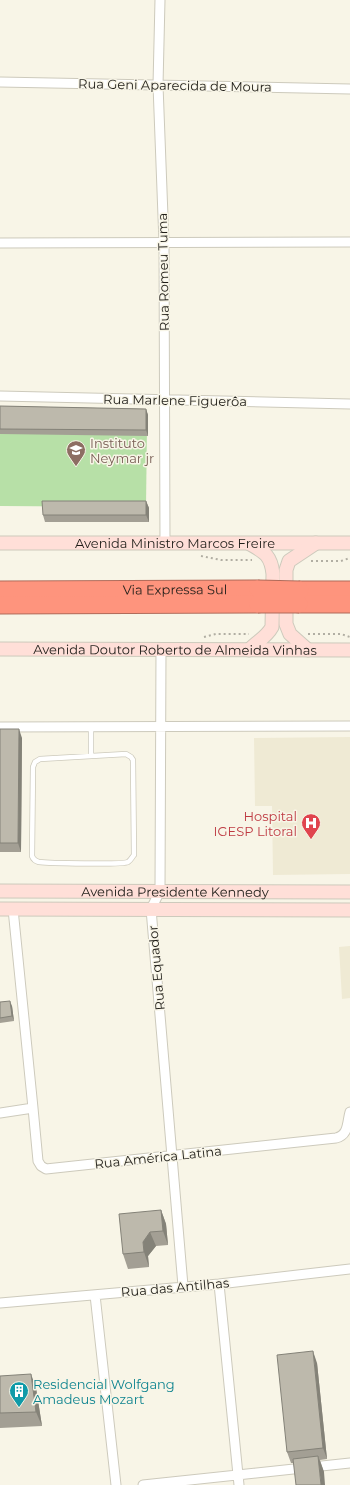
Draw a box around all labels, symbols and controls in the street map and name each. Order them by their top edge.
street label: Rua Geni Aparecida de Moura [78,75,272,95]
street label: Rua Romeu Tuma [154,213,172,331]
street label: Rua Marlene Figuerôa [103,391,247,409]
place label: Instituto Neymar jr [90,435,154,466]
school or university icon: Instituto Neymar jr [65,439,87,467]
street label: Avenida Ministro Marcos Freire [75,535,275,551]
street label: Via Expressa Sul [123,581,227,598]
street label: Avenida Doutor Roberto de Almeida Vinhas [33,641,317,658]
place label: Hospital IGESP Litoral [214,808,297,839]
hospital icon: Hospital IGESP Litoral [300,812,322,840]
street label: Avenida Presidente Kennedy [81,883,270,900]
street label: Rua Equador [144,925,168,1011]
street label: Rua América Latina [94,1142,222,1172]
street label: Rua das Antilhas [120,1274,230,1300]
place label: Residencial Wolfgang Amadeus Mozart [33,1376,175,1407]
building icon: Residencial Wolfgang Amadeus Mozart [8,1380,30,1408]

